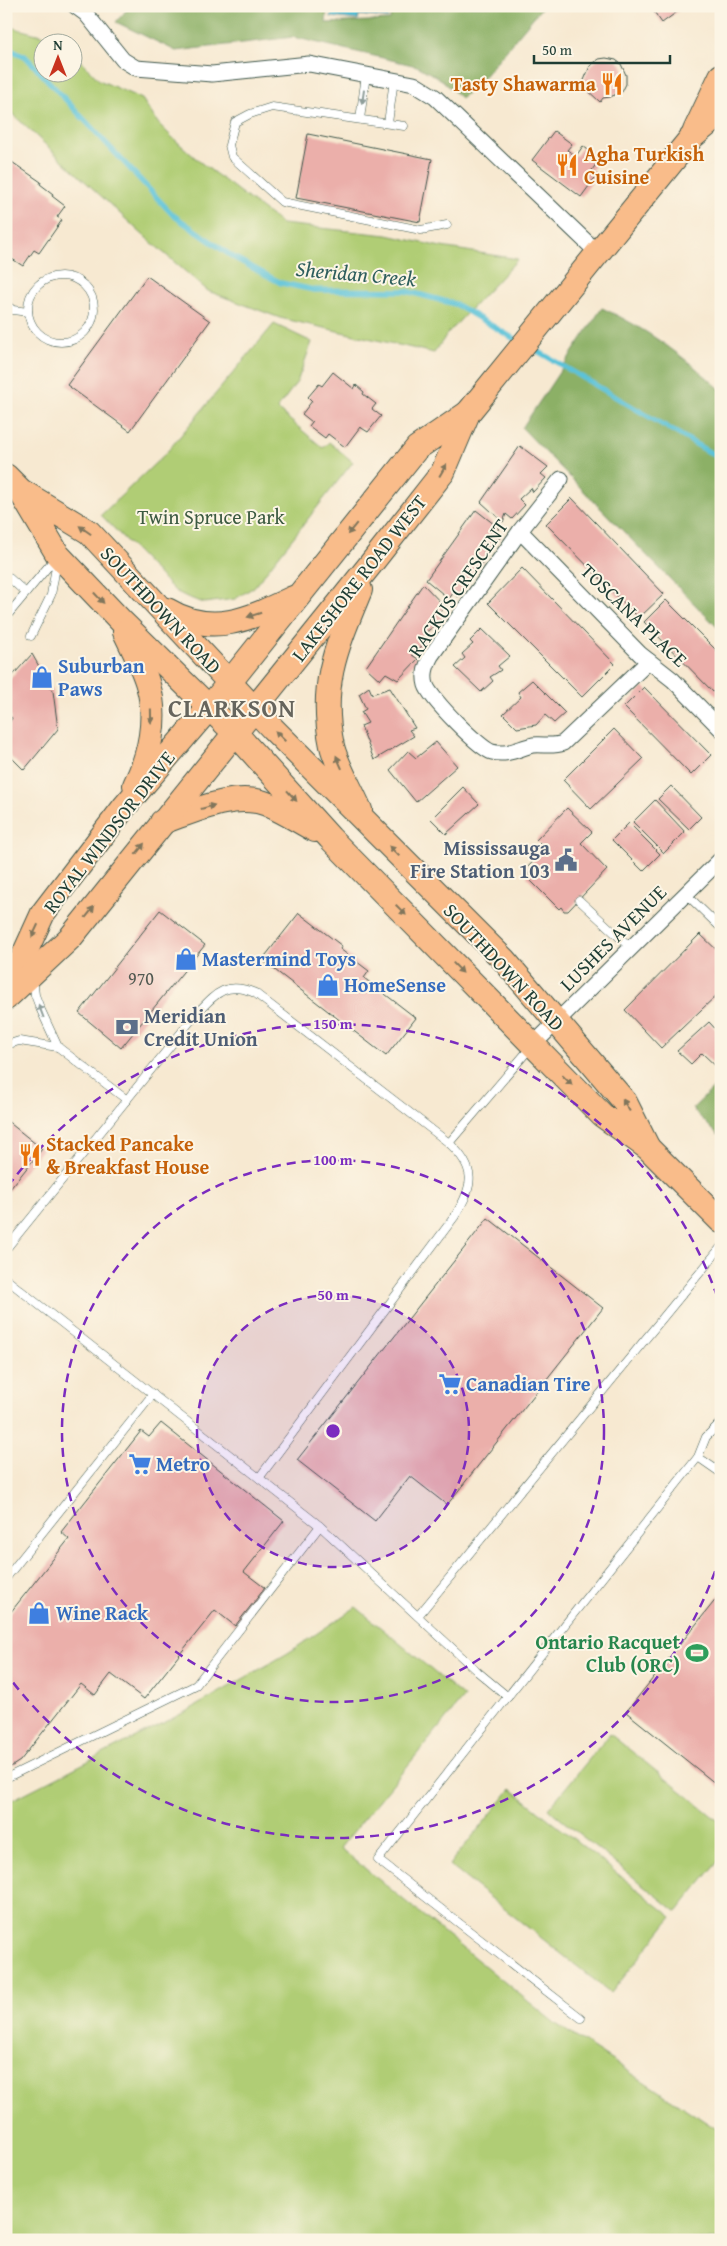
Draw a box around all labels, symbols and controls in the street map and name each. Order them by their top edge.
north arrow [32,32,82,82]
scale bar [534,32,671,64]
text: N [53,35,63,55]
text: 50 m [542,39,573,60]
place label: Tasty Shawarma [451,69,597,98]
restaurant icon: Tasty Shawarma [599,71,625,97]
one-way arrow [359,89,367,105]
place label: Agha Turkish Cuisine [584,139,704,191]
restaurant icon: Agha Turkish Cuisine [554,152,580,178]
water label: Sheridan Creek [295,253,418,294]
one-way arrow [438,464,447,477]
street label: LAKESHORE ROAD WEST [284,488,433,667]
park label: Twin Spruce Park [137,502,286,531]
street label: RACKUS CRESCENT [401,513,515,663]
one-way arrow [346,522,357,535]
one-way arrow [79,525,92,536]
street label: SOUTHDOWN ROAD [94,539,228,680]
street label: TOSCANA PLACE [574,556,694,673]
one-way arrow [93,592,105,604]
one-way arrow [247,612,262,619]
place label: Suburban Paws [58,651,145,703]
shop icon: Suburban Paws [29,664,55,690]
district label: CLARKSON [168,690,296,726]
one-way arrow [147,708,155,724]
one-way arrow [274,730,286,742]
street label: ROYAL WINDSOR DRIVE [36,744,181,919]
one-way arrow [334,755,342,769]
one-way arrow [286,789,298,801]
one-way arrow [201,803,216,811]
place label: Mississauga Fire Station 103 [410,833,551,885]
one-way arrow [135,842,145,856]
one-way arrow [388,845,400,857]
public building icon: Mississauga Fire Station 103 [553,847,579,873]
street label: LUSHES AVENUE [553,878,673,998]
street label: SOUTHDOWN ROAD [437,896,571,1037]
one-way arrow [395,903,407,915]
one-way arrow [85,906,96,919]
one-way arrow [31,924,39,938]
place label: Mastermind Toys [202,944,356,973]
shop icon: Mastermind Toys [173,946,199,972]
one-way arrow [452,962,464,974]
house number: 970 [128,965,154,992]
place label: HomeSense [344,970,446,999]
shop icon: HomeSense [315,972,341,998]
place label: Meridian Credit Union [144,1001,258,1053]
one-way arrow [37,1004,45,1018]
text: 150 m [313,1013,353,1034]
bank icon: Meridian Credit Union [114,1014,140,1040]
one-way arrow [561,1074,573,1086]
one-way arrow [621,1098,630,1112]
place label: Stacked Pancake & Breakfast House [46,1129,209,1181]
restaurant icon: Stacked Pancake & Breakfast House [17,1142,43,1168]
text: 100 m [313,1149,353,1170]
text: 50 m [317,1284,349,1305]
place label: Canadian Tire [466,1369,591,1398]
supermarket icon: Canadian Tire [437,1371,463,1397]
centre of rings [324,1422,342,1440]
place label: Metro [156,1449,210,1478]
supermarket icon: Metro [127,1451,153,1477]
place label: Wine Rack [56,1598,149,1627]
shop icon: Wine Rack [26,1600,52,1626]
place label: Ontario Racquet Club (ORC) [535,1627,680,1679]
sports icon: Ontario Racquet Club (ORC) [684,1640,710,1666]

